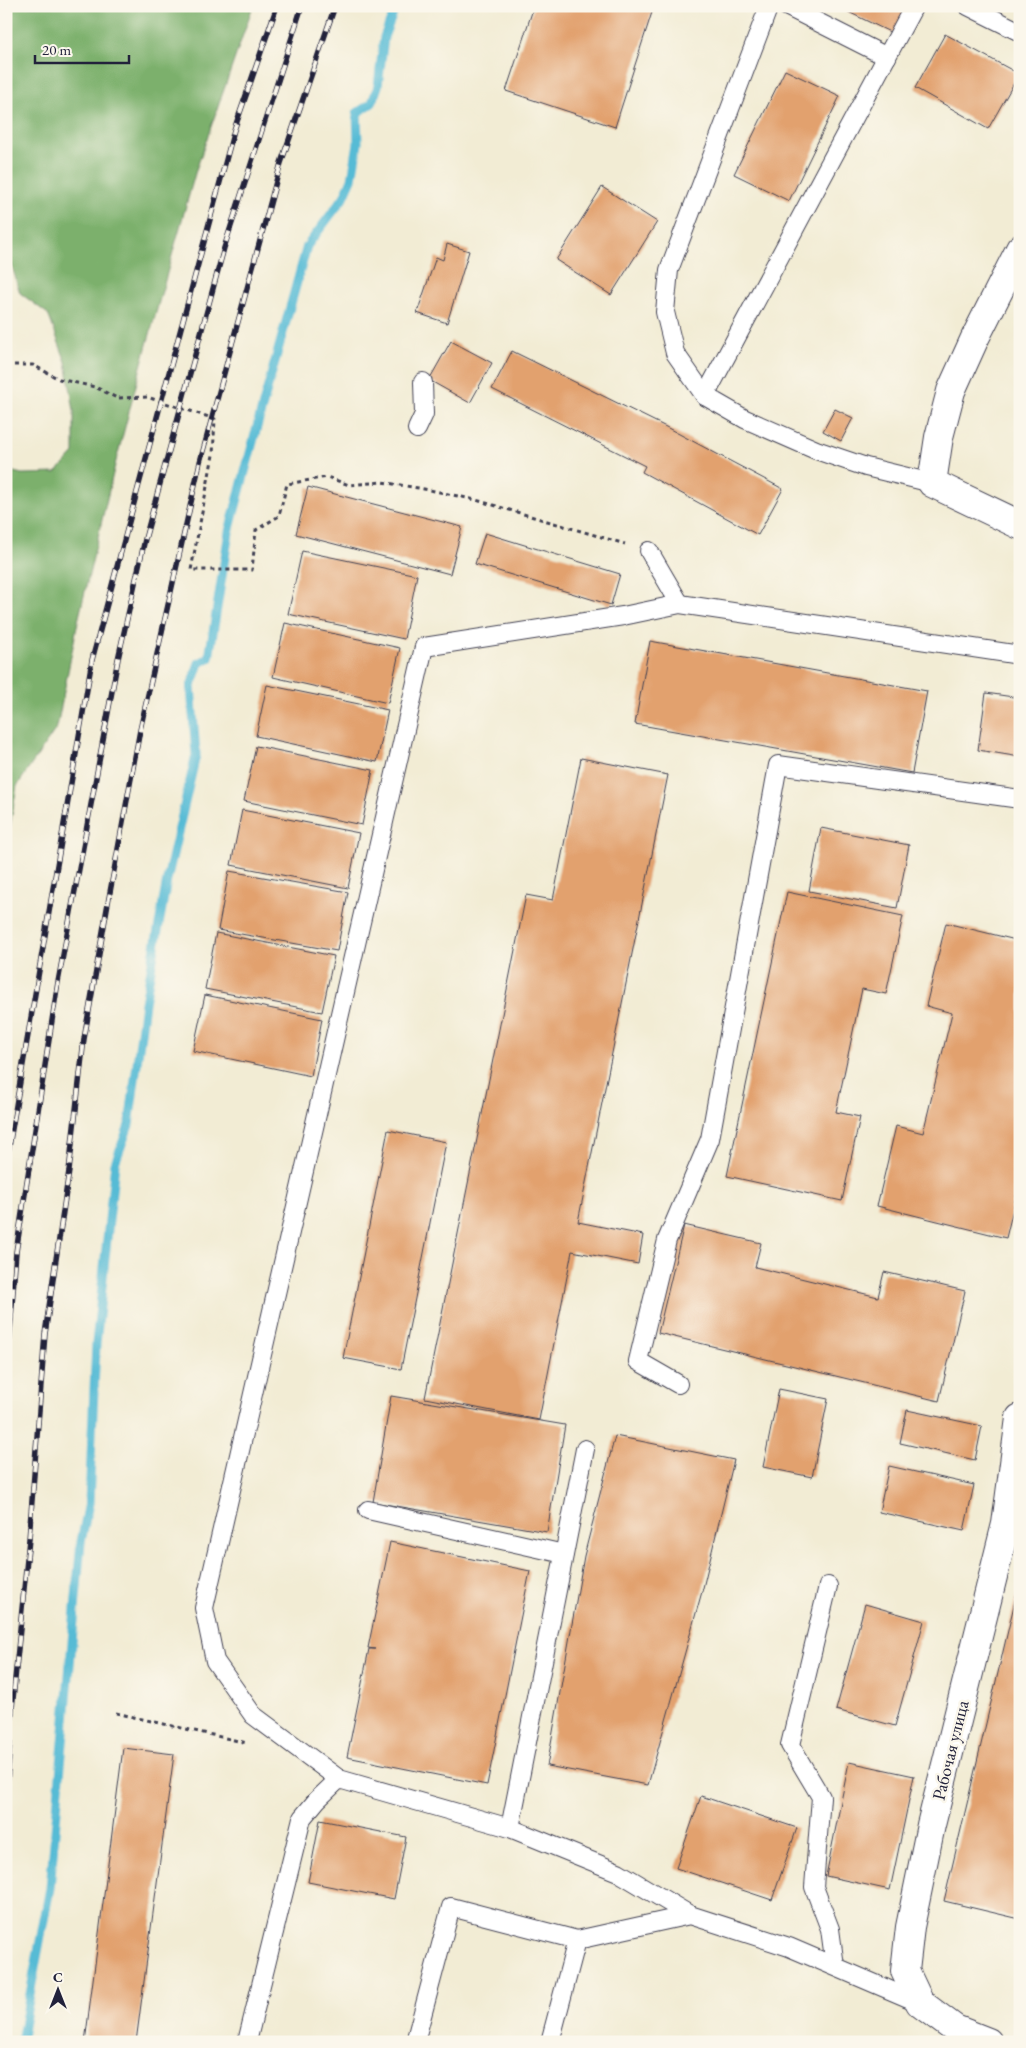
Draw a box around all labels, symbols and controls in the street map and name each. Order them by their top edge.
scale bar [35,32,129,64]
text: 20 m [42,40,71,59]
street label: Рабочая улица [926,1697,974,1802]
north arrow [32,1966,82,2016]
text: С [53,1968,63,1986]

